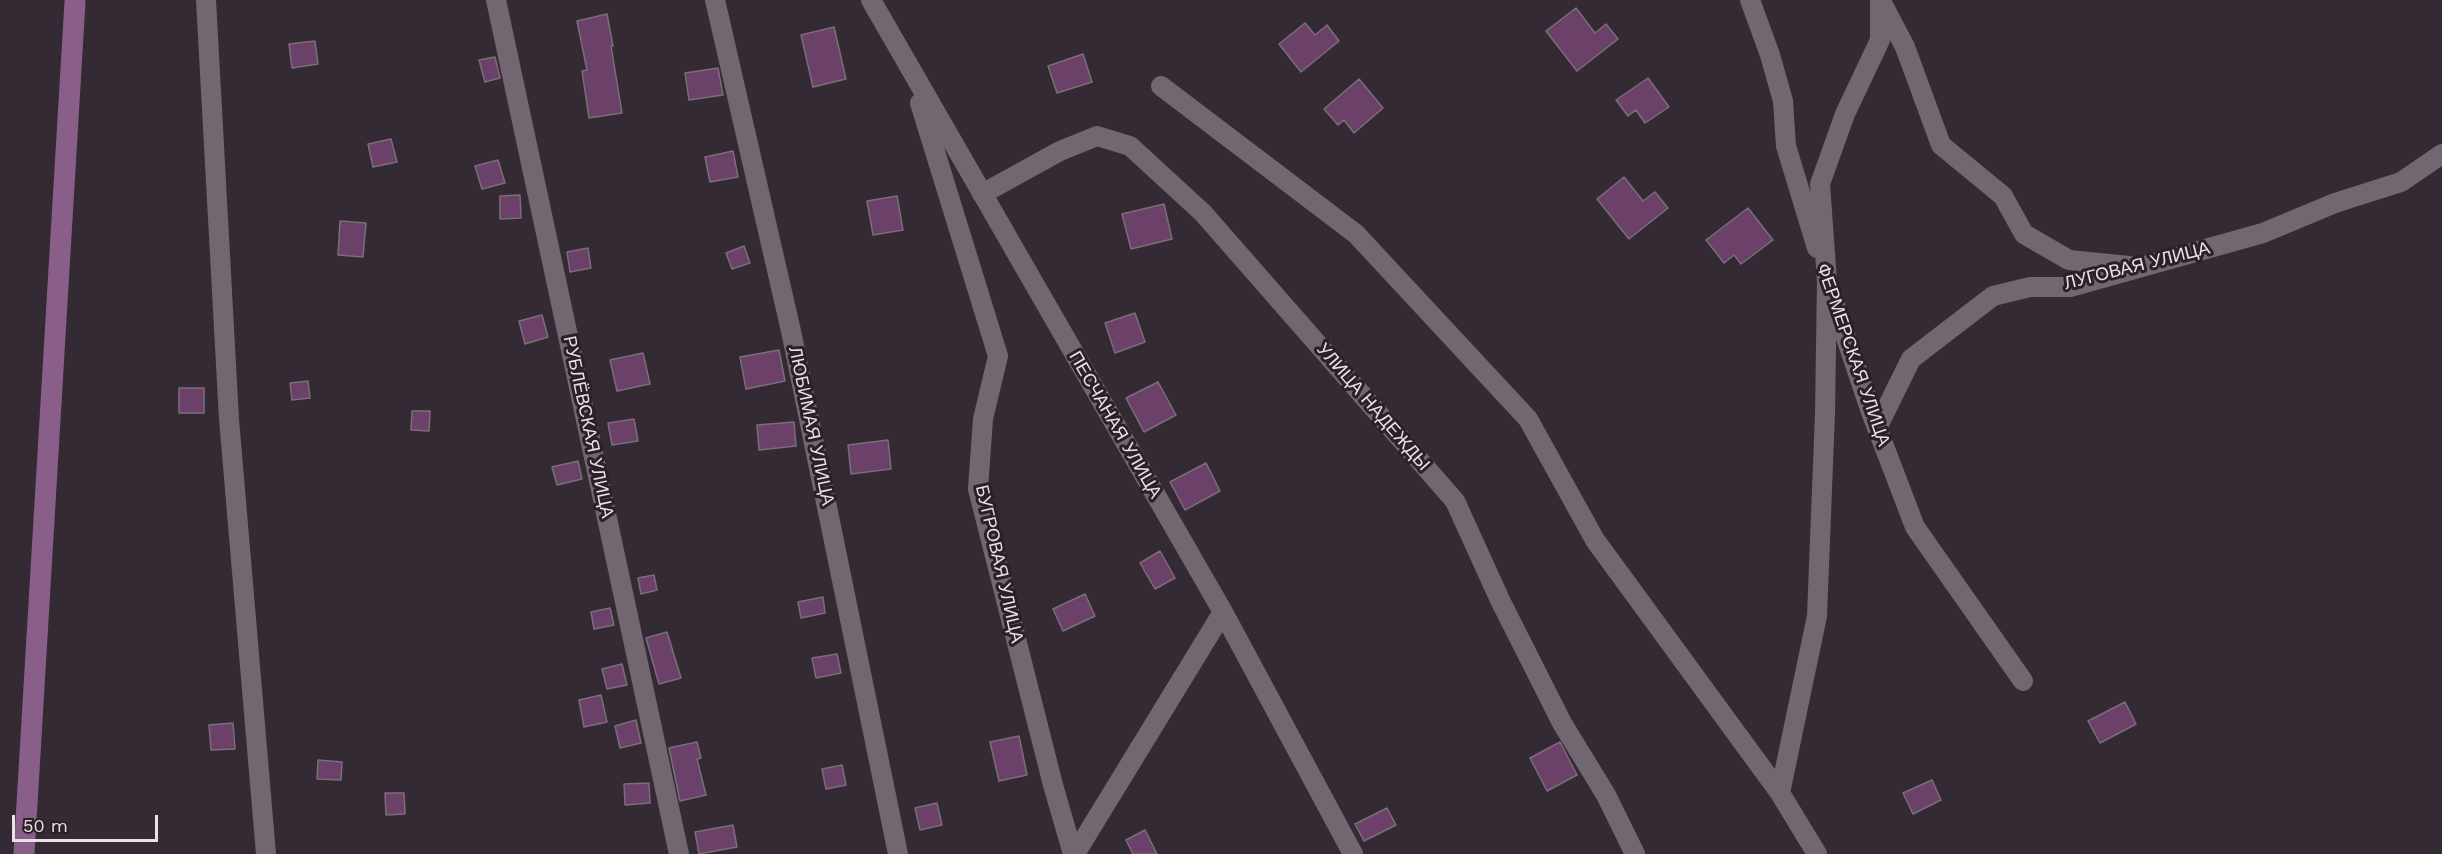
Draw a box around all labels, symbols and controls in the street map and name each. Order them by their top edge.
street label: ЛУГОВАЯ УЛИЦА [2062,237,2212,295]
street label: ФЕРМЕРСКАЯ УЛИЦА [1812,261,1894,449]
street label: РУБЛЁВСКАЯ УЛИЦА [558,334,618,520]
street label: УЛИЦА НАДЕЖДЫ [1312,339,1434,475]
street label: ЛЮБИМАЯ УЛИЦА [784,345,838,507]
street label: ПЕСЧАНАЯ УЛИЦА [1064,348,1166,502]
street label: БУГРОВАЯ УЛИЦА [970,483,1028,645]
scale bar [15,803,160,841]
text: 50 m [23,815,68,836]

